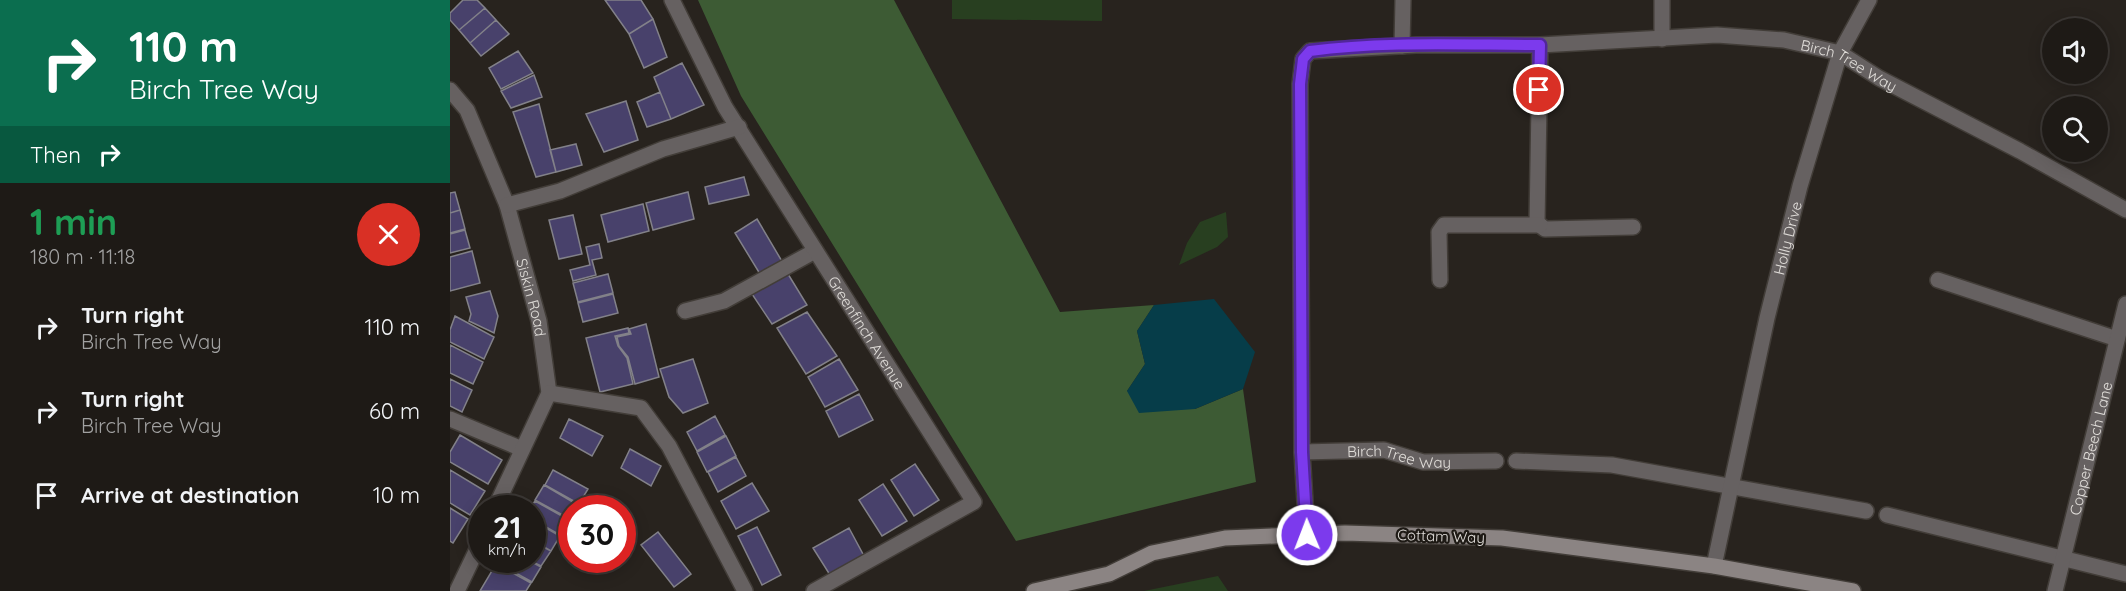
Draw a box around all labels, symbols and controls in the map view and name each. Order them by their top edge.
map controls [2042,18,2108,162]
button: sound [2042,18,2108,84]
text: 110 m [129,20,238,73]
icon: right [30,24,108,102]
street label: Birch Tree Way [1799,35,1901,95]
pin [1513,64,1564,115]
text: Birch Tree Way [129,72,319,106]
icon: arrive [1522,73,1555,106]
button: search [2042,96,2108,162]
icon: right [93,138,126,171]
text: Then [30,141,81,169]
text: 1 min [30,199,117,244]
street label: Holly Drive [1769,199,1805,277]
button: close [357,203,420,266]
text: 180 m · 11:18 [30,244,135,269]
street label: Siskin Road [513,256,551,337]
street label: Greenfinch Avenue [824,272,910,393]
text: Turn right [81,301,185,329]
icon: right [30,311,63,344]
text: 110 m [365,313,420,341]
text: Birch Tree Way [81,329,222,354]
street label: Copper Beech Lane [2065,380,2116,517]
text: Turn right [81,385,185,413]
icon: right [30,395,63,428]
text: 60 m [369,397,420,425]
text: Birch Tree Way [81,413,222,438]
street label: Birch Tree Way [1347,440,1451,472]
icon: arrive [30,479,63,512]
text: Arrive at destination [81,481,299,509]
text: 10 m [373,481,420,509]
speed limit sign: 30 [558,495,636,573]
position arrow [1275,503,1339,567]
text: 21 [493,508,521,546]
street label: Cottam Way [1397,525,1485,547]
text: km/h [488,540,526,559]

